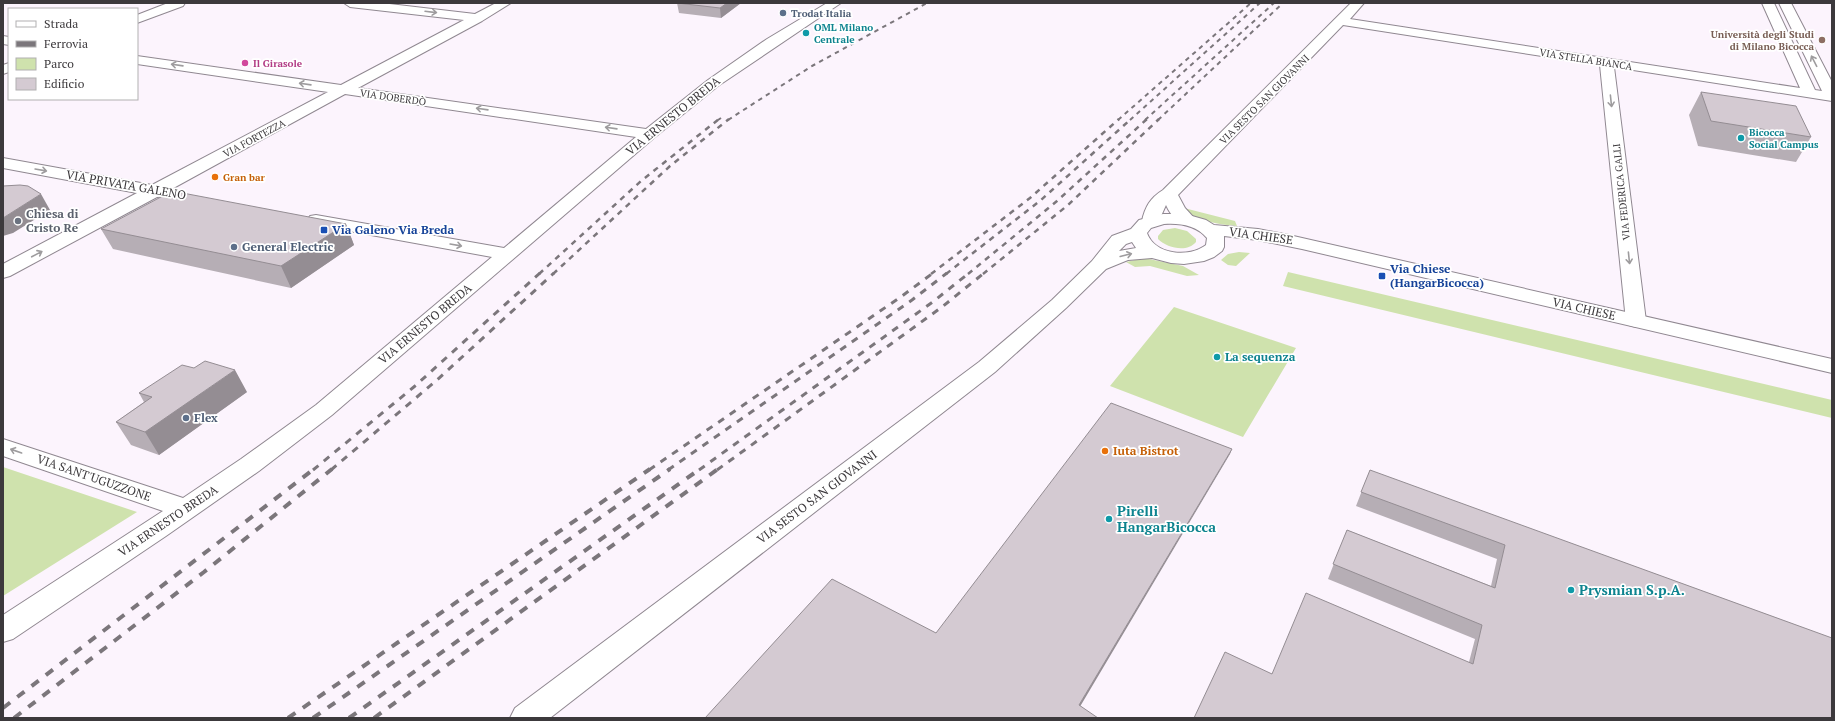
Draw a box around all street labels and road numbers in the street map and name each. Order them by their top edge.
street label: VIA STELLA BIANCA [1539,46,1633,73]
street label: VIA SESTO SAN GIOVANNI [1217,51,1312,147]
street label: VIA ERNESTO BREDA [622,72,724,158]
street label: VIA DOBERDÒ [359,86,427,109]
street label: VIA FORTEZZA [221,116,288,160]
street label: VIA FEDERICA GALLI [1610,143,1633,241]
street label: VIA PRIVATA GALENO [65,167,187,202]
street label: VIA CHIESE [1228,224,1294,247]
street label: VIA ERNESTO BREDA [375,280,475,367]
street label: VIA CHIESE [1551,294,1617,323]
street label: VIA SESTO SAN GIOVANNI [754,447,880,547]
street label: VIA SANT'UGUZZONE [35,451,153,504]
street label: VIA ERNESTO BREDA [115,481,221,560]

